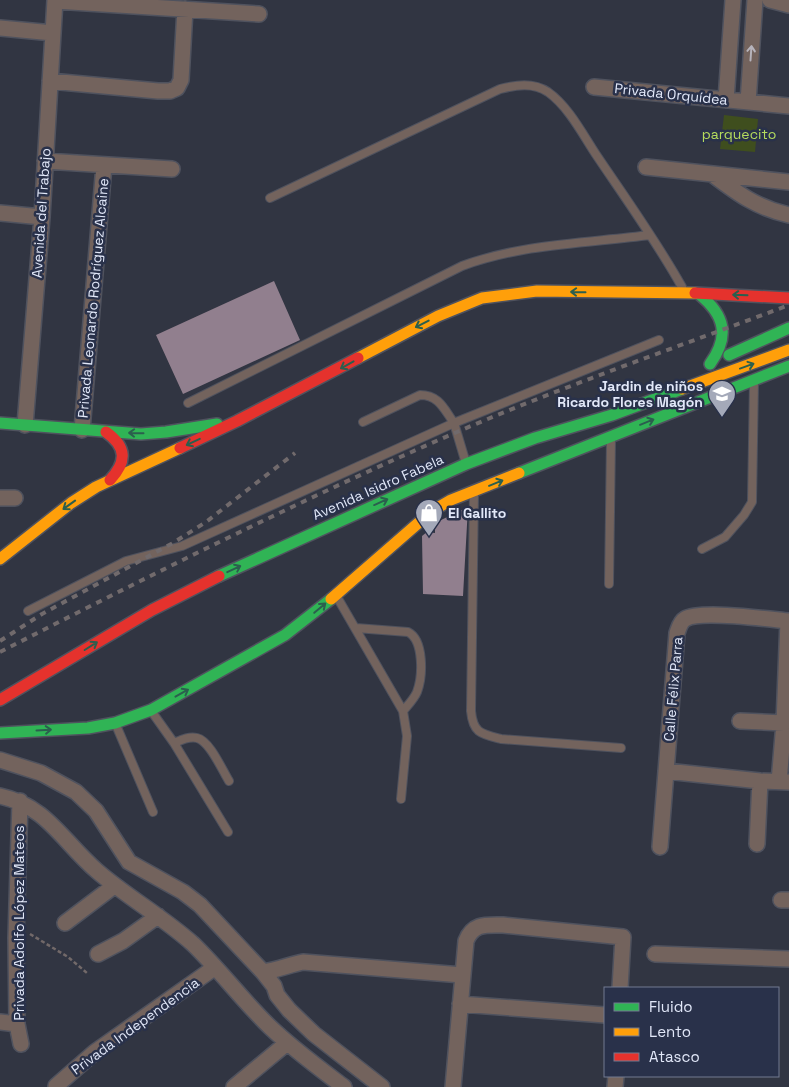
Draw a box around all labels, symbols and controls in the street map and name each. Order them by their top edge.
one-way arrow [747,46,756,62]
street label: Privada Orquídea [614,79,728,109]
park label: parquecito [702,125,776,143]
street label: Avenida del Trabajo [27,147,55,279]
street label: Privada Leonardo Rodríguez Alcaine [74,177,112,419]
one-way arrow [570,287,586,296]
one-way arrow [733,291,749,300]
one-way arrow [414,320,429,330]
one-way arrow [340,360,355,370]
one-way arrow [739,361,754,370]
place label: Jardin de niños Ricardo Flores Magón [557,377,703,411]
school or university icon: Jardin de niños Ricardo Flores Magón [707,379,737,418]
one-way arrow [639,417,654,427]
one-way arrow [129,428,145,438]
one-way arrow [186,438,201,447]
street label: Avenida Isidro Fabela [310,450,446,524]
one-way arrow [488,477,503,487]
one-way arrow [373,496,388,506]
shop icon: El Gallito [414,498,444,537]
one-way arrow [62,500,76,510]
place label: El Gallito [448,504,506,522]
one-way arrow [226,564,241,574]
one-way arrow [314,603,327,614]
street label: Calle Félix Parra [659,636,687,742]
one-way arrow [83,641,97,651]
one-way arrow [174,688,189,697]
one-way arrow [36,725,52,734]
street label: Privada Adolfo López Mateos [10,825,28,1021]
street label: Privada Independencia [67,973,203,1079]
legend [604,987,779,1077]
text: Fluido [649,997,693,1016]
text: Lento [649,1022,691,1041]
text: Atasco [649,1047,700,1066]

